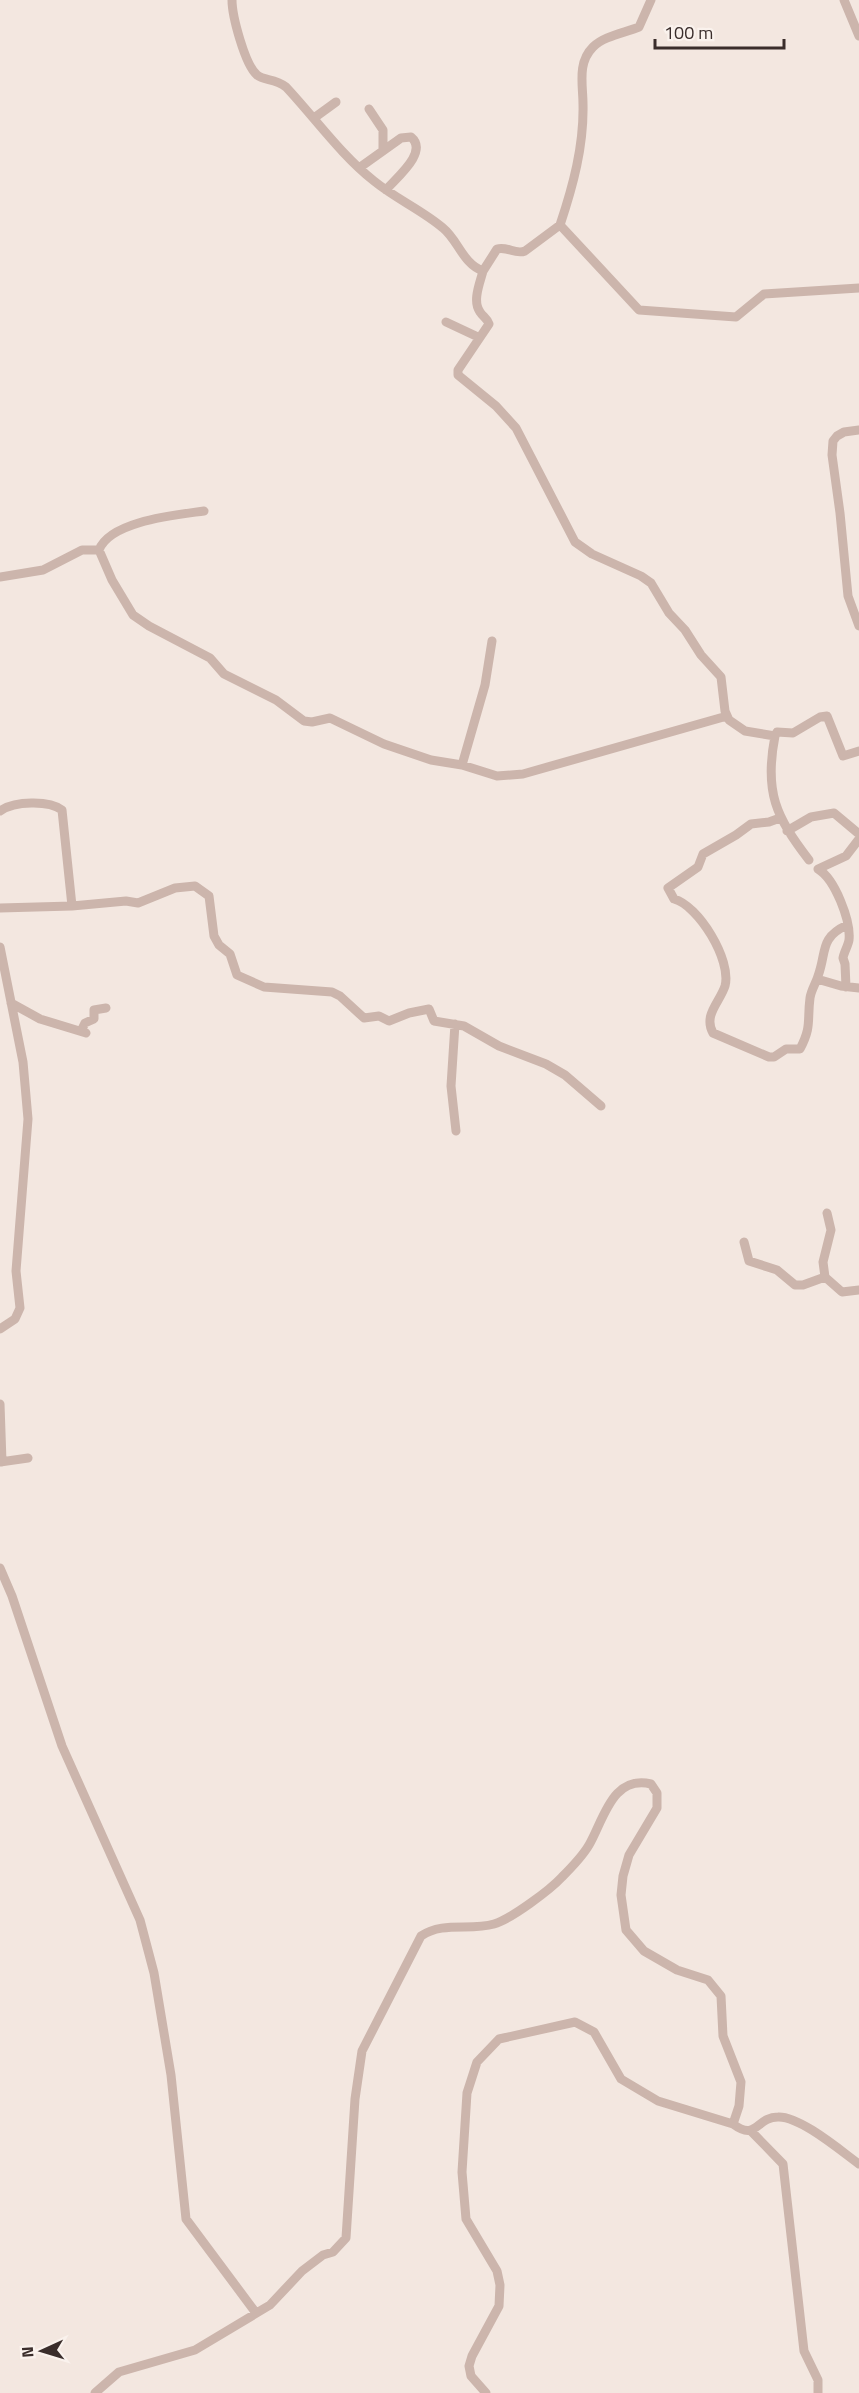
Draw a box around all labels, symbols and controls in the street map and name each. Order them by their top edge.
scale bar [655,12,784,50]
text: 100 m [664,19,713,46]
north arrow [12,2321,72,2381]
text: N [15,2346,39,2358]

